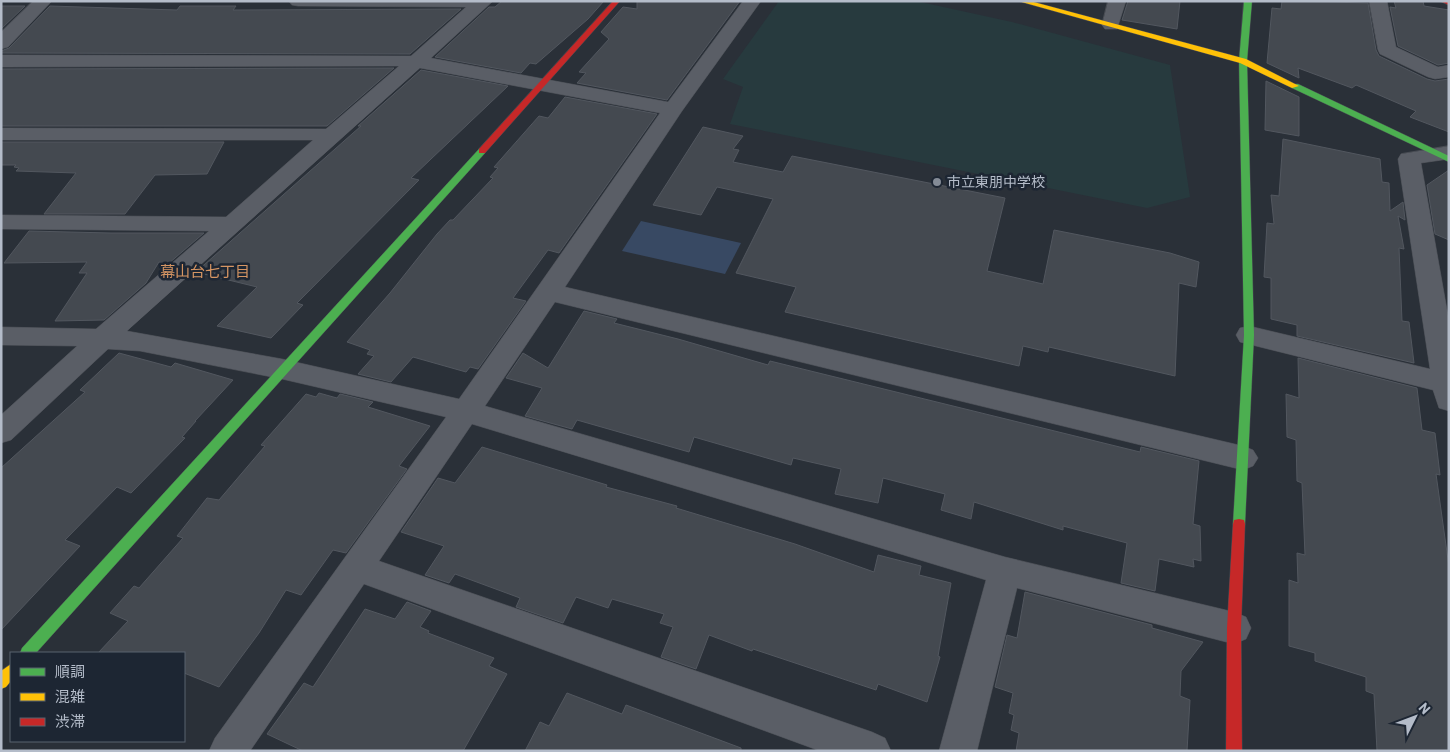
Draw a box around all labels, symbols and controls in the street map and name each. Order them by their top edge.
place label: 市立東朋中学校 [947,173,1045,190]
marker: 市立東朋中学校 [931,176,943,188]
district label: 幕山台七丁目 [160,262,250,280]
legend [10,652,185,742]
text: 順調 [55,662,85,680]
text: 混雑 [55,687,85,705]
north arrow [1390,692,1440,742]
text: N [1416,699,1434,717]
text: 渋滞 [55,712,85,730]

